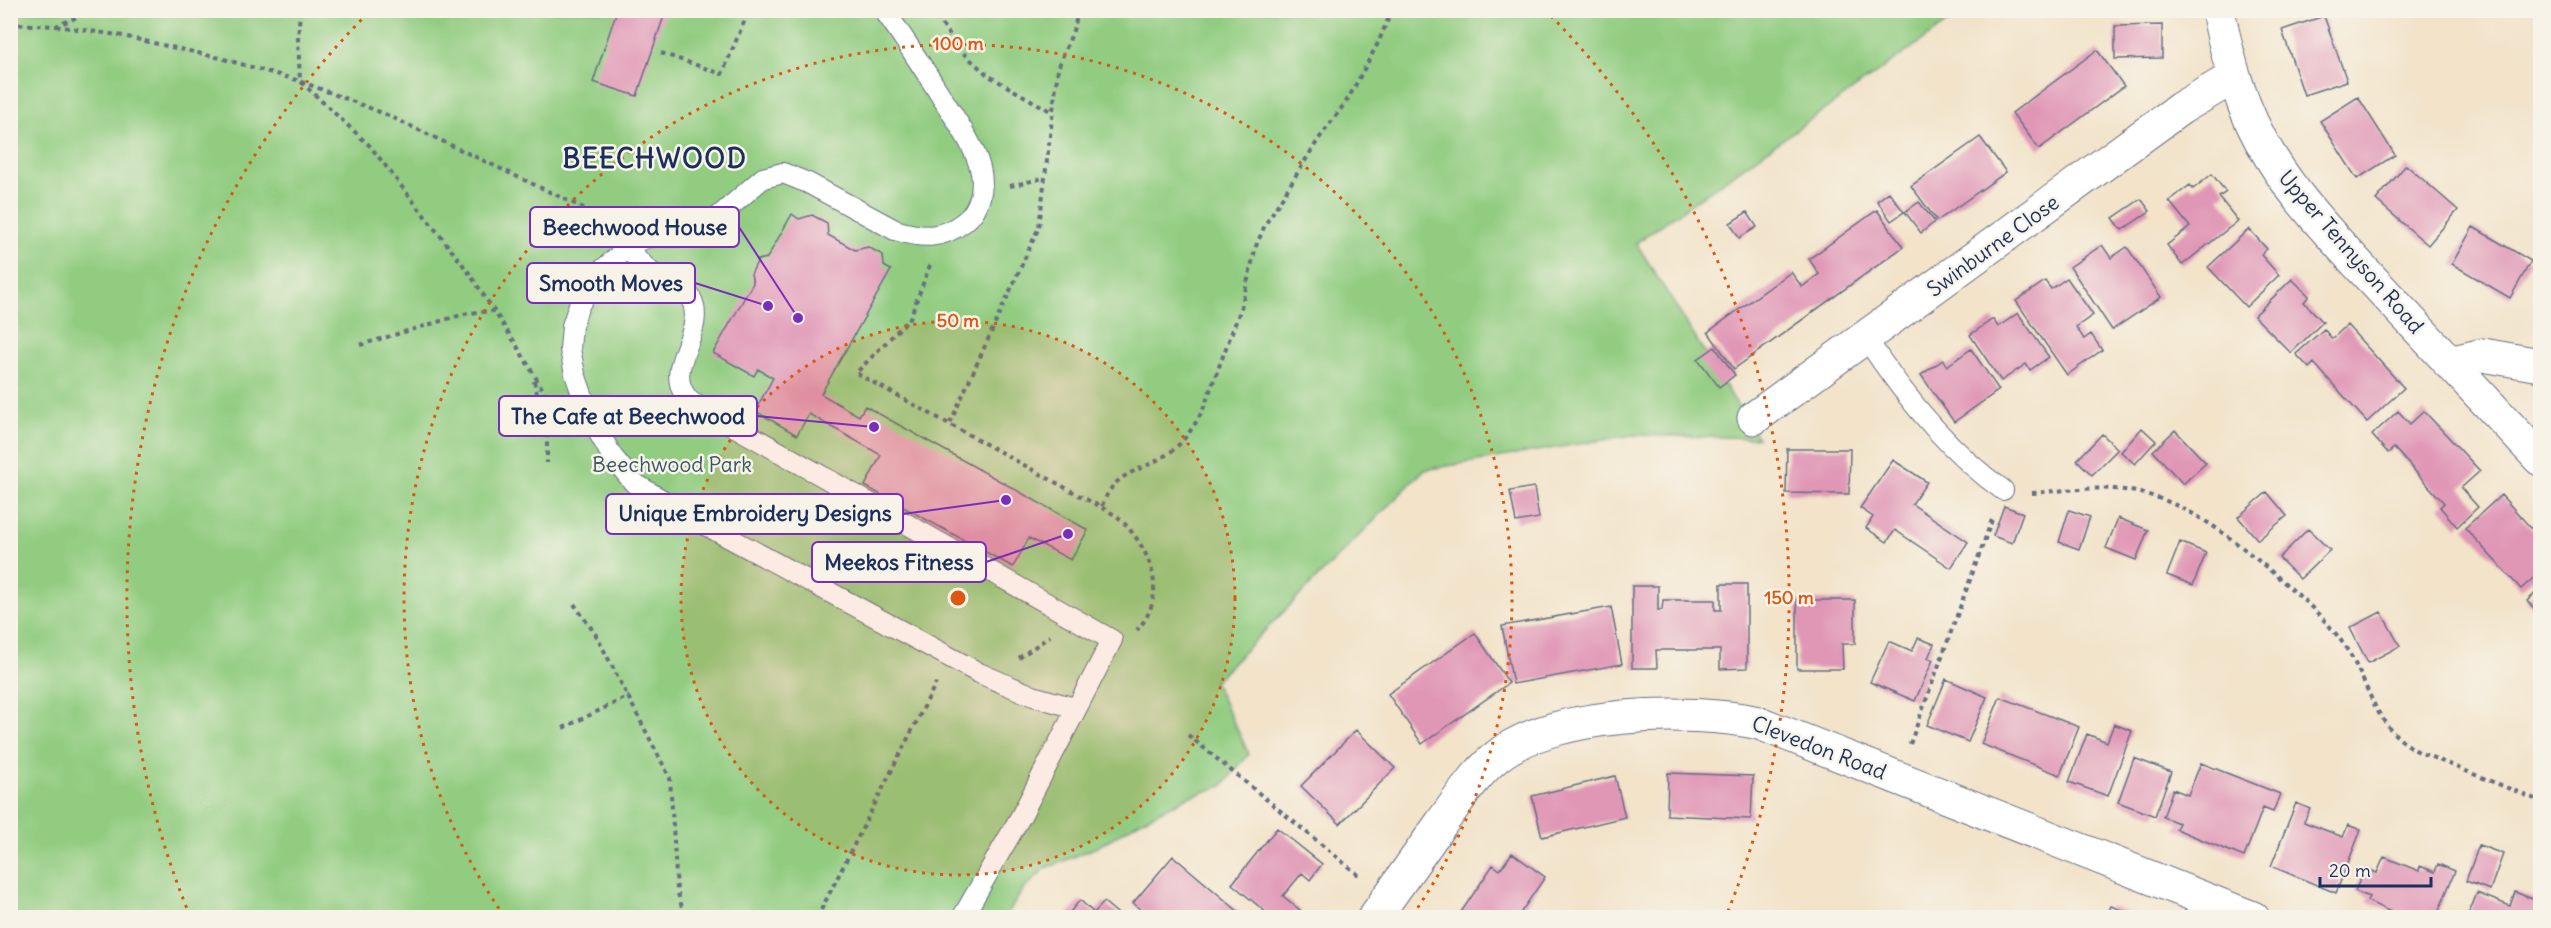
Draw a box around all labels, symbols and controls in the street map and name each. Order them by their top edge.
text: 100 m [933,32,984,55]
district label: BEECHWOOD [563,141,747,175]
street label: Upper Tennyson Road [2273,164,2430,339]
street label: Swinburne Close [1921,189,2064,303]
callout: Beechwood House [530,207,739,247]
text: Beechwood House [543,213,728,241]
callout: Smooth Moves [527,263,695,303]
text: Smooth Moves [539,269,683,297]
text: 50 m [937,309,979,332]
callout: The Cafe at Beechwood [499,396,757,436]
text: The Cafe at Beechwood [511,402,745,430]
park label: Beechwood Park [592,451,752,478]
callout: Unique Embroidery Designs [606,494,903,534]
text: Unique Embroidery Designs [618,499,892,527]
callout: Meekos Fitness [812,542,986,582]
text: Meekos Fitness [824,548,974,576]
text: 150 m [1764,586,1814,609]
centre of rings [948,588,968,608]
street label: Clevedon Road [1748,710,1890,786]
scale bar [2320,850,2431,888]
text: 20 m [2329,859,2371,882]

